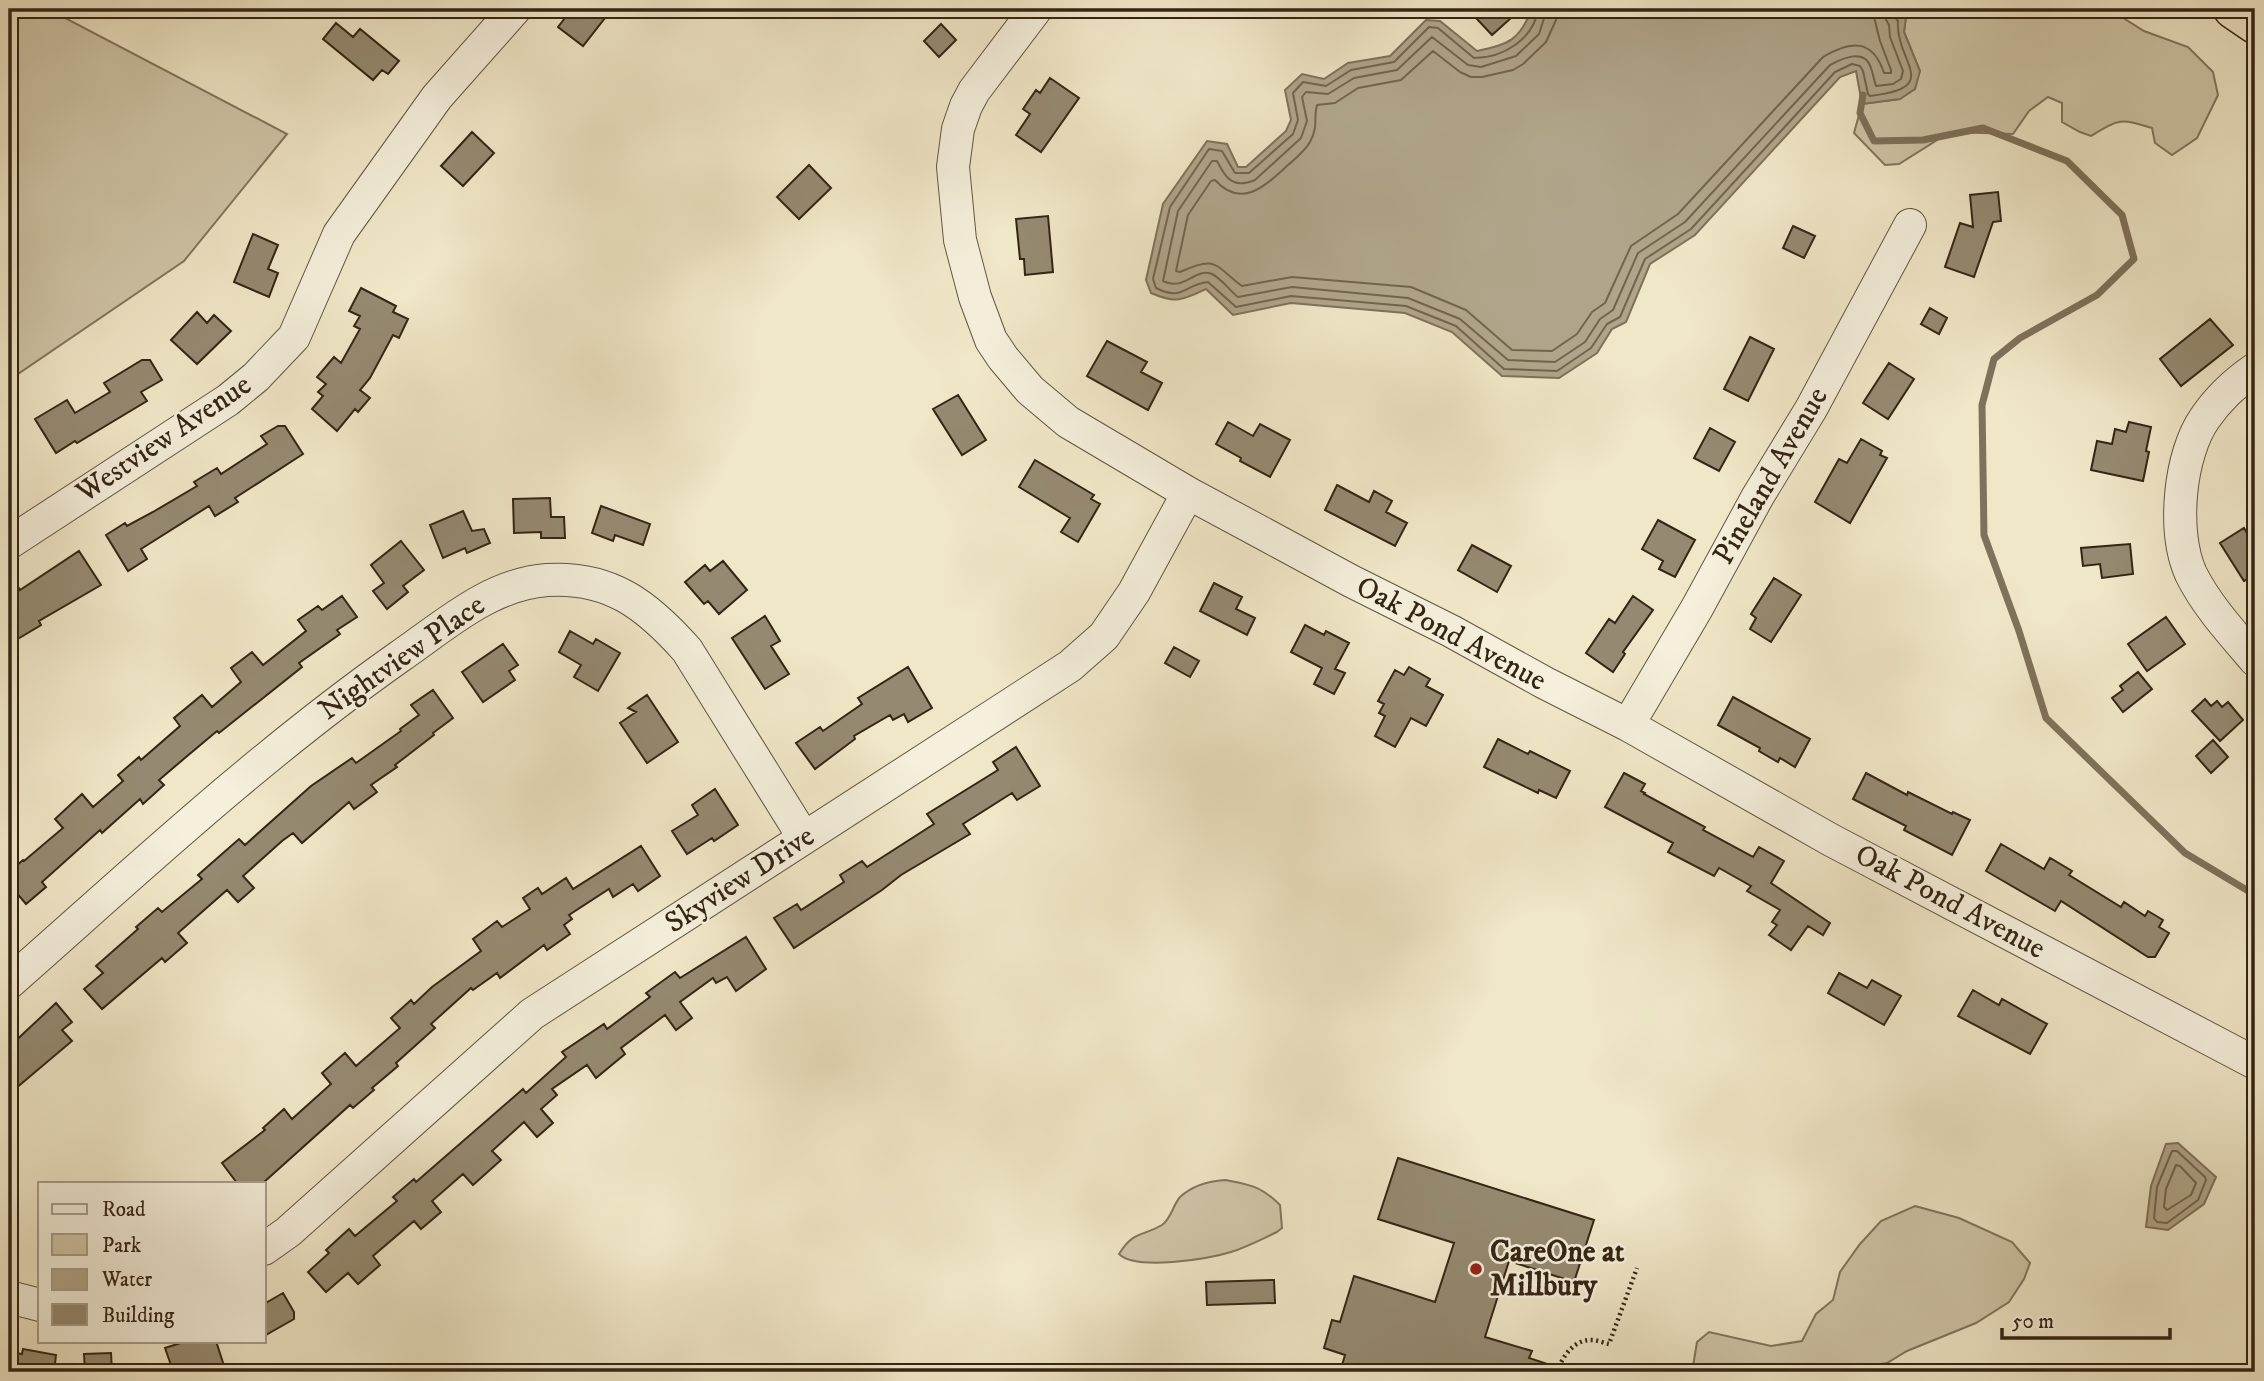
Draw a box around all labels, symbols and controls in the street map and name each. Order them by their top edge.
street label: Westview Avenue [68,367,259,512]
street label: Pineland Avenue [1705,381,1837,571]
street label: Oak Pond Avenue [1350,568,1552,700]
street label: Nightview Place [312,587,492,729]
street label: Skyview Drive [658,818,822,942]
street label: Oak Pond Avenue [1849,836,2051,968]
legend [38,1182,266,1342]
text: Road [102,1197,146,1223]
text: Park [102,1233,142,1259]
place label: CareOne at Millbury [1490,1234,1625,1305]
marker: CareOne at Millbury [1468,1261,1484,1277]
text: Water [101,1267,152,1293]
scale bar [2002,1297,2170,1341]
text: Building [102,1303,175,1329]
text: 50 m [2012,1309,2054,1335]

